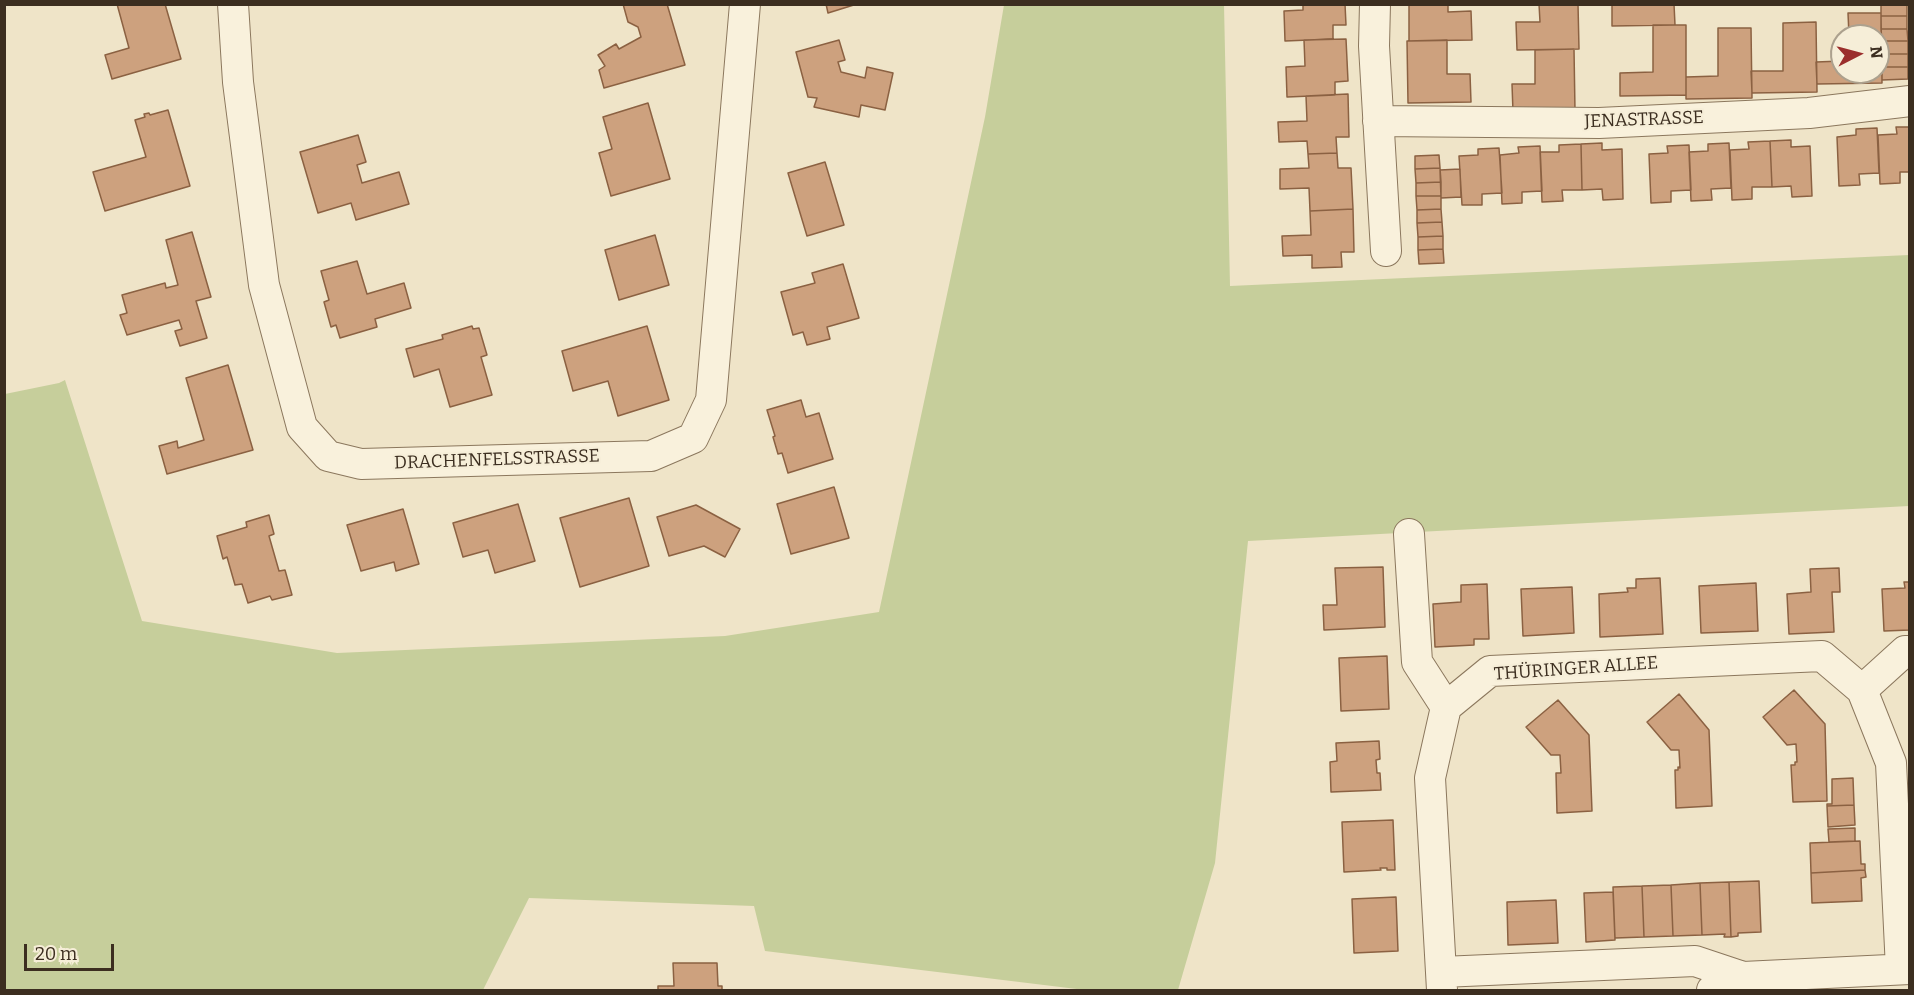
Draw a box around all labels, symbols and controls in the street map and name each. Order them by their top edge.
north arrow [1830,24,1890,84]
text: N [1866,45,1887,59]
street label: JENASTRASSE [1584,107,1704,133]
street label: DRACHENFELSSTRASSE [394,446,600,474]
street label: THÜRINGER ALLEE [1493,652,1659,686]
scale bar [27,932,117,970]
text: 20 m [35,943,77,965]

